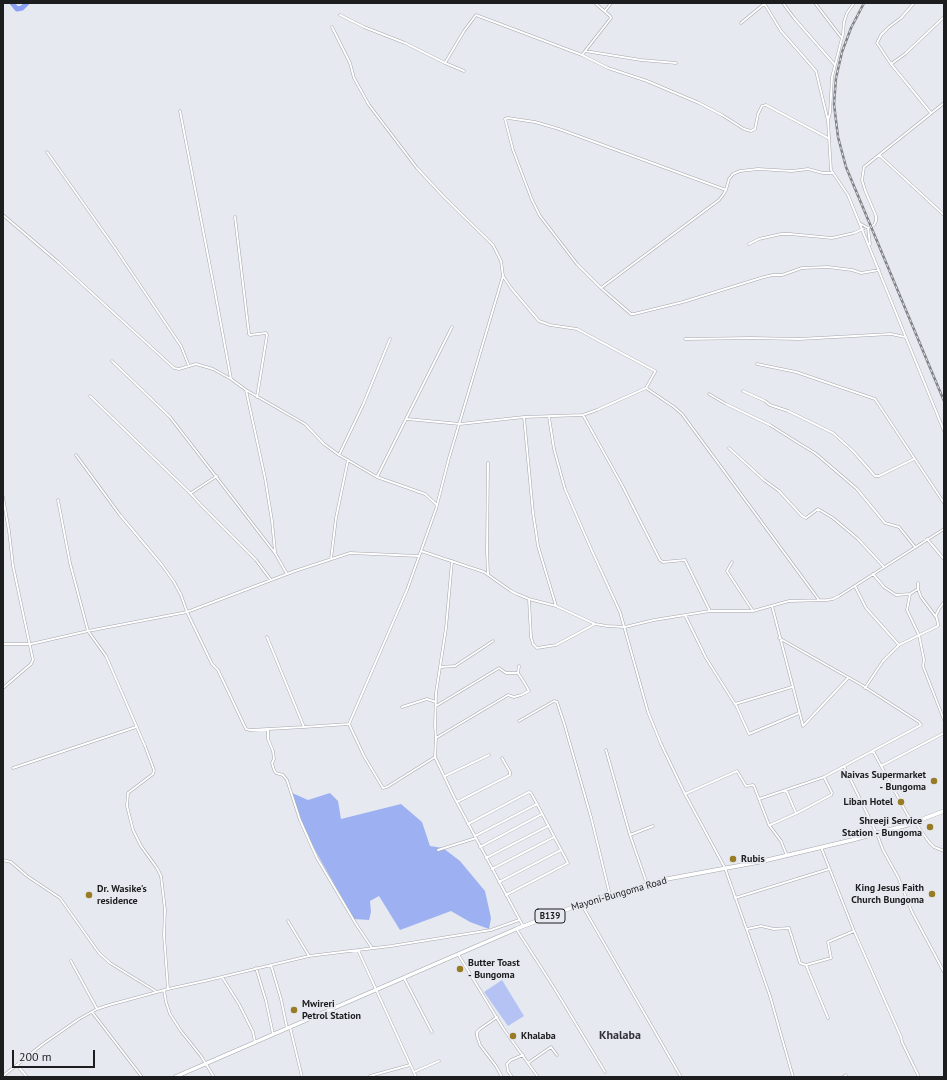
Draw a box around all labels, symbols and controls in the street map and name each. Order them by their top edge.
place label: Naivas Supermarket - Bungoma [841,769,926,792]
marker: Naivas Supermarket - Bungoma [929,776,939,786]
place label: Liban Hotel [844,796,893,808]
marker: Liban Hotel [896,797,906,807]
place label: Shreeji Service Station - Bungoma [842,815,922,838]
marker: Shreeji Service Station - Bungoma [925,822,935,832]
place label: Rubis [741,853,765,865]
marker: Rubis [728,854,738,864]
street label: Mayoni-Bungoma Road [570,875,668,913]
place label: King Jesus Faith Church Bungoma [851,882,924,906]
place label: Dr. Wasike's residence [97,883,147,906]
marker: King Jesus Faith Church Bungoma [927,889,937,899]
marker: Dr. Wasike's residence [84,890,94,900]
road number: B139 [535,909,565,923]
place label: Butter Toast - Bungoma [468,957,520,980]
marker: Butter Toast - Bungoma [455,964,465,974]
place label: Mwireri Petrol Station [302,998,361,1022]
marker: Mwireri Petrol Station [289,1005,299,1015]
district label: Khalaba [599,1029,641,1043]
place label: Khalaba [521,1030,556,1042]
marker: Khalaba [508,1031,518,1041]
scale bar [14,1042,97,1068]
text: 200 m [19,1049,52,1064]

